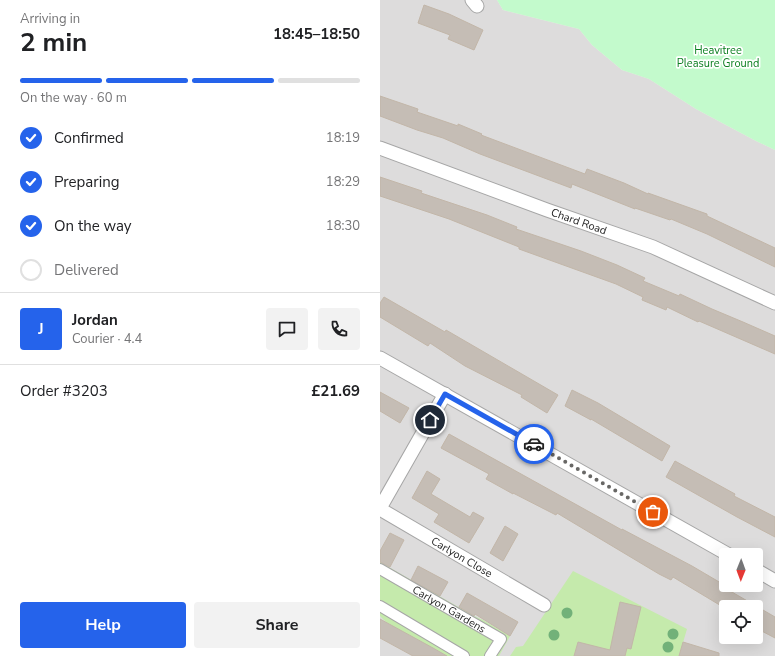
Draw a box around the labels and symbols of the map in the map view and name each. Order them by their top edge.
park label: Heavitree Pleasure Ground [677,43,759,71]
street label: Chard Road [549,204,609,238]
pin [413,403,447,437]
courier [514,424,554,464]
pin [636,495,670,529]
street label: Carlyon Close [428,533,496,581]
north arrow [719,548,763,592]
street label: Carlyon Gardens [410,582,489,636]

